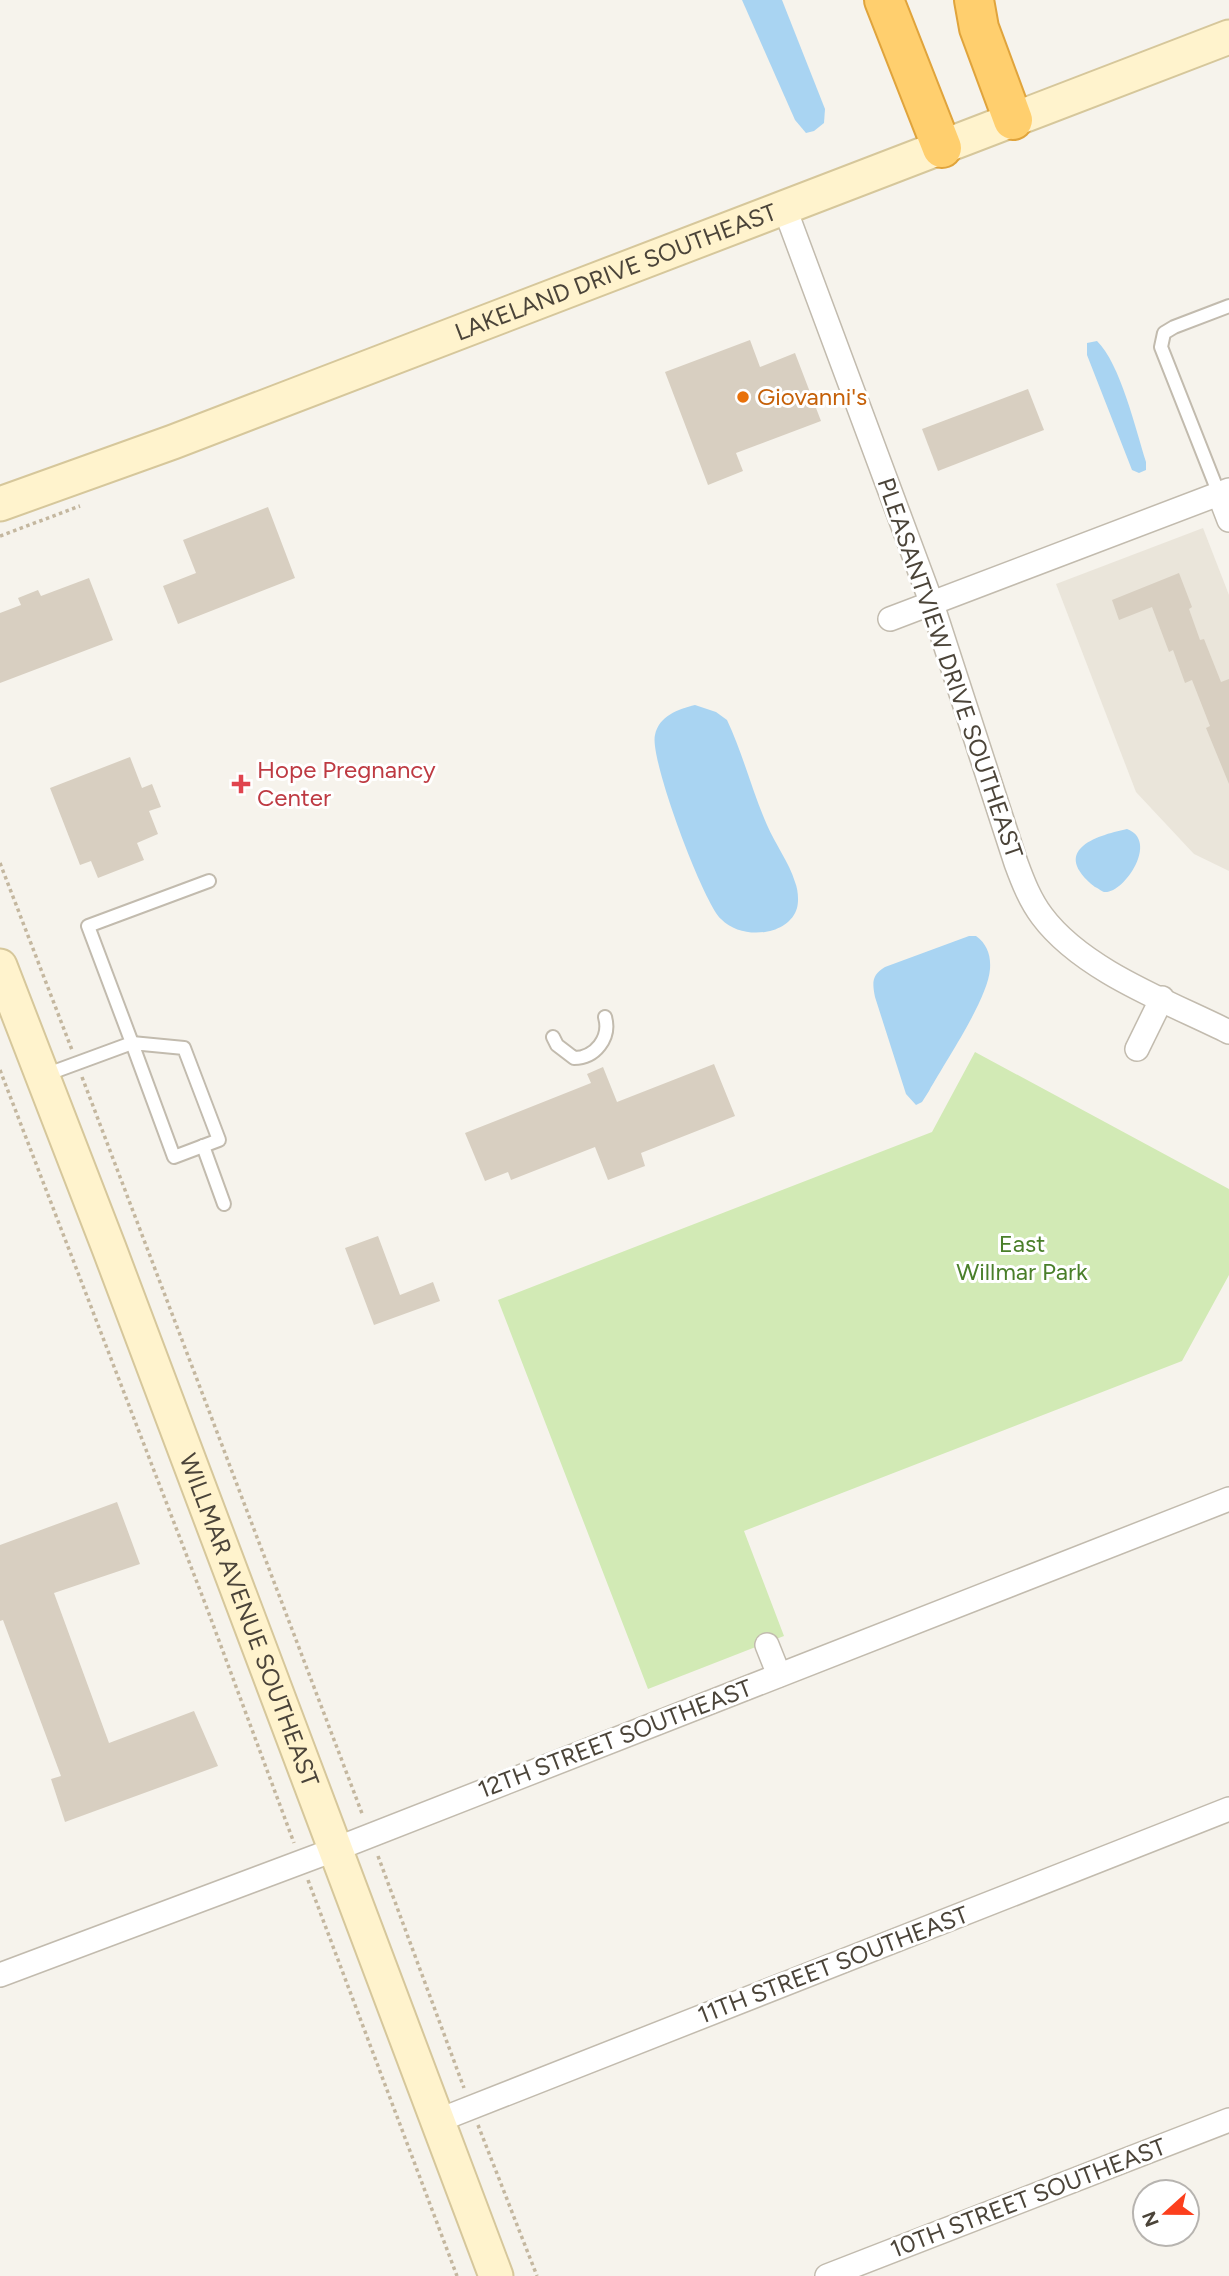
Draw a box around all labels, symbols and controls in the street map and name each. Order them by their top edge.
street label: LAKELAND DRIVE SOUTHEAST [451,197,780,347]
place label: Giovanni's [757,382,867,411]
marker: Giovanni's [735,389,751,405]
street label: PLEASANTVIEW DRIVE SOUTHEAST [872,474,1029,862]
place label: Hope Pregnancy Center [257,755,436,812]
marker: Hope Pregnancy Center [231,774,251,794]
park label: East Willmar Park [956,1229,1088,1286]
street label: WILLMAR AVENUE SOUTHEAST [174,1449,325,1791]
street label: 12TH STREET SOUTHEAST [474,1673,756,1804]
street label: 11TH STREET SOUTHEAST [693,1899,972,2030]
street label: 10TH STREET SOUTHEAST [886,2132,1170,2264]
north arrow [1131,2178,1201,2248]
text: N [1137,2208,1164,2230]

